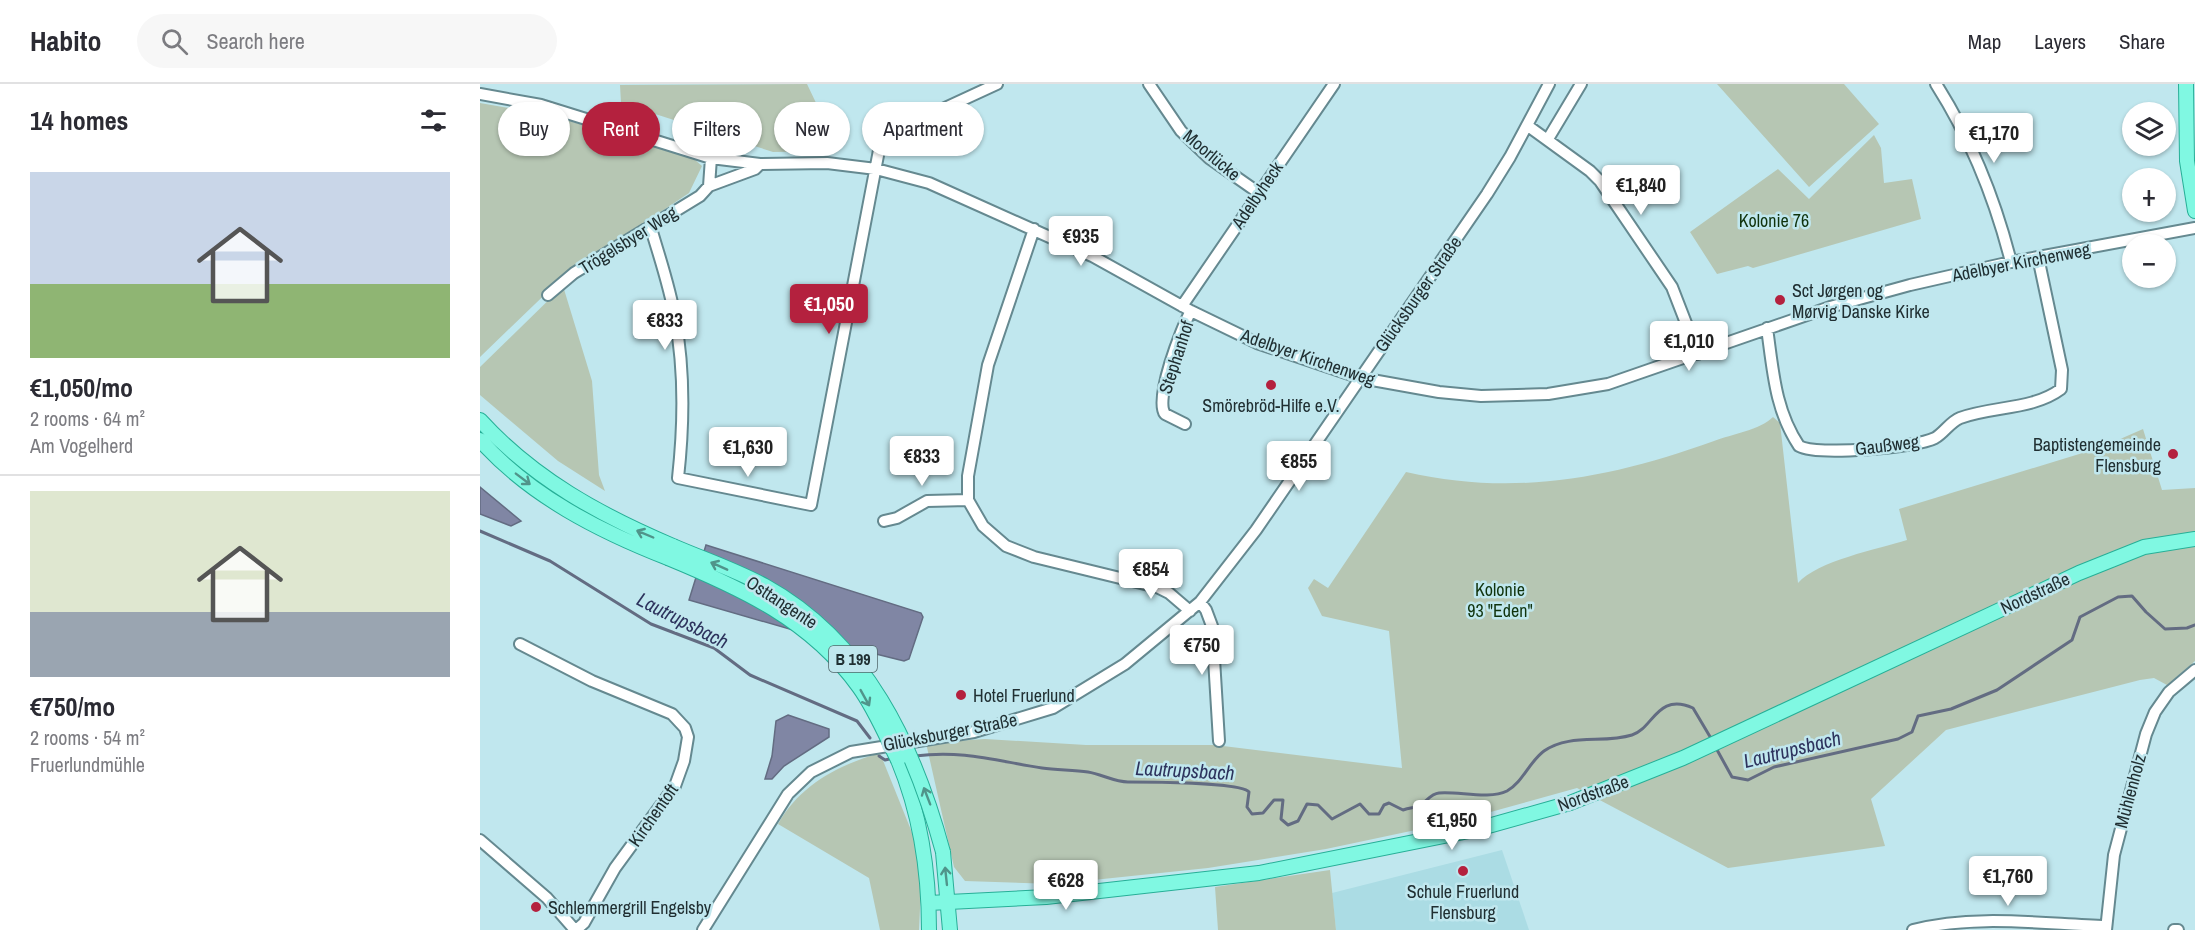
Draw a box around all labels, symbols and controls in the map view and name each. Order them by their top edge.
search box [137,14,557,68]
text: Habito [30,22,101,60]
icon: search [158,25,191,58]
text: Search here [206,26,305,56]
text: Map [1968,27,2001,56]
text: Layers [2034,27,2086,56]
text: Share [2119,27,2165,56]
chip: Buy [498,102,570,156]
chip: Rent [582,102,660,156]
chip: Filters [672,102,762,156]
chip: New [774,102,850,156]
chip: Apartment [862,102,984,156]
map controls [2122,102,2176,288]
button: layers [2122,102,2176,156]
text: 14 homes [30,103,128,138]
icon: filters [417,104,450,137]
pin: €1,170 [1945,113,2043,164]
text: €1,170 [1969,119,2019,146]
street label: Moorlücke [1178,124,1246,186]
street label: Adelbyheck [1225,156,1289,234]
pin: €1,840 [1592,165,1690,216]
button: + [2122,168,2176,222]
text: €1,840 [1616,171,1666,198]
street label: Trögelsbyer Weg [574,199,683,280]
park label: Kolonie 76 [1739,208,1809,233]
icon: home [186,211,294,319]
pin: €935 [1045,216,1117,267]
text: €935 [1063,222,1099,249]
street label: Glücksburger Straße [1369,231,1467,357]
button: − [2122,234,2176,288]
street label: Adelbyer Kirchenweg [1949,236,2093,288]
place label: Sct Jørgen og Mørvig Danske Kirke [1792,278,1930,324]
pin: €1,050 [780,284,878,335]
text: €1,050 [804,290,854,317]
marker: Sct Jørgen og Mørvig Danske Kirke [1773,293,1787,307]
pin: €833 [629,300,701,351]
text: €833 [647,306,683,333]
street label: Stephanhof [1152,316,1200,397]
pin: €1,010 [1640,321,1738,372]
street label: Adelbyer Kirchenweg [1237,322,1379,392]
text: €1,010 [1664,327,1714,354]
text: €1,050/mo [30,370,133,405]
marker: Smörebröd-Hilfe e.V. [1264,378,1278,392]
place label: Smörebröd-Hilfe e.V. [1202,393,1340,418]
text: 2 rooms · 64 m² [30,405,145,432]
pin: €1,630 [699,427,797,478]
street label: Gaußweg [1854,429,1921,461]
text: Am Vogelherd [30,432,133,459]
place label: Baptistengemeinde Flensburg [2033,432,2162,478]
text: €1,630 [723,433,773,460]
pin: €833 [886,436,958,487]
pin: €855 [1263,441,1335,492]
text: €833 [904,442,940,469]
text: €855 [1281,447,1317,474]
marker: Baptistengemeinde Flensburg [2166,447,2180,461]
one-way arrow [515,473,531,486]
one-way arrow [636,527,654,539]
icon: home [186,530,294,638]
pin: €854 [1115,549,1187,600]
text: €854 [1133,555,1169,582]
one-way arrow [711,560,729,571]
street label: Nordstraße [1996,566,2074,620]
street label: Osttangente [741,570,823,634]
park label: Kolonie 93 "Eden" [1467,577,1533,623]
water label: Lautrupsbach [633,585,733,655]
pin: €750 [1166,625,1238,676]
text: €750 [1184,631,1220,658]
road number: B 199 [829,646,877,672]
place label: Hotel Fruerlund [973,683,1075,708]
marker: Hotel Fruerlund [954,688,968,702]
text: €750/mo [30,689,115,724]
one-way arrow [859,689,871,706]
street label: Glücksburger Straße [881,707,1019,757]
text: 2 rooms · 54 m² [30,724,145,751]
water label: Lautrupsbach [1741,724,1843,774]
text: Fruerlundmühle [30,751,145,778]
street label: Mühlenholz [2108,751,2152,831]
water label: Lautrupsbach [1135,754,1235,786]
street label: Nordstraße [1554,769,1632,817]
street label: Kirchentoft [622,779,684,851]
one-way arrow [921,787,932,805]
pin: €1,950 [1403,800,1501,851]
text: €1,950 [1427,806,1477,833]
pin: €1,760 [1959,856,2057,907]
pin: €628 [1030,860,1102,911]
text: €1,760 [1983,862,2033,889]
marker: Schule Fruerlund Flensburg [1456,864,1470,878]
text: €628 [1048,866,1084,893]
one-way arrow [940,867,951,887]
place label: Schule Fruerlund Flensburg [1407,879,1519,925]
place label: Schlemmergrill Engelsby [548,895,712,920]
marker: Schlemmergrill Engelsby [529,900,543,914]

